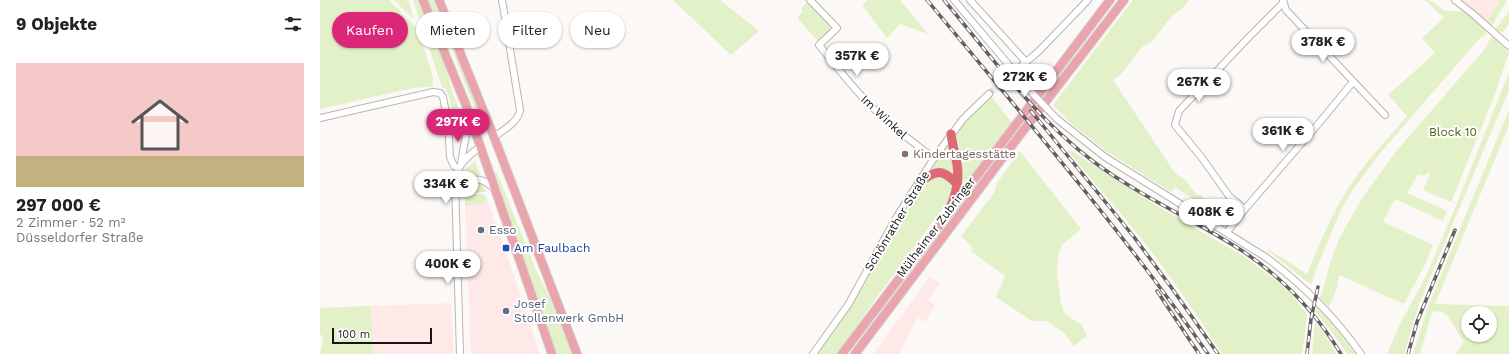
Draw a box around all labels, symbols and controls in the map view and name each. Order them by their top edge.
chip: Kaufen [332,12,408,48]
chip: Mieten [416,12,490,48]
chip: Filter [498,12,562,48]
chip: Neu [570,12,625,48]
icon: filters [282,13,304,35]
text: 9 Objekte [16,14,97,34]
pin: 378K € [1290,29,1356,63]
text: 378K € [1301,34,1345,49]
pin: 357K € [824,43,890,77]
text: 357K € [835,48,879,63]
pin: 272K € [992,64,1058,98]
text: 272K € [1003,69,1047,84]
pin: 267K € [1166,69,1232,103]
text: 267K € [1176,74,1222,89]
icon: home [124,89,196,161]
street label: Im Winkel [858,92,910,142]
pin: 297K € [425,109,491,143]
text: 297K € [435,114,481,129]
pin: 361K € [1250,118,1316,152]
text: 361K € [1262,123,1304,138]
park label: Block 10 [1429,125,1477,139]
place label: Kindertagesstätte [913,147,1016,161]
marker: Kindertagesstätte [900,149,910,159]
street label: Schönrather Straße [862,168,932,274]
pin: 334K € [413,171,479,205]
street label: Mülheimer Zubringer [894,174,978,280]
text: 334K € [423,176,469,191]
text: 297 000 € [16,195,101,215]
pin: 408K € [1178,199,1244,233]
text: 408K € [1188,204,1234,219]
text: 2 Zimmer · 52 m² [16,215,125,230]
place label: Esso [489,223,517,237]
marker: Esso [476,225,486,235]
text: Düsseldorfer Straße [16,230,143,245]
place label: Am Faulbach [514,241,591,255]
marker: Am Faulbach [501,243,511,253]
pin: 400K € [415,251,481,285]
text: 400K € [425,256,471,271]
place label: Josef Stollenwerk GmbH [514,297,624,325]
marker: Josef Stollenwerk GmbH [501,306,511,316]
map controls [1461,306,1497,342]
button: locate [1461,306,1497,342]
scale bar [332,326,432,345]
text: 100 m [338,328,370,341]

